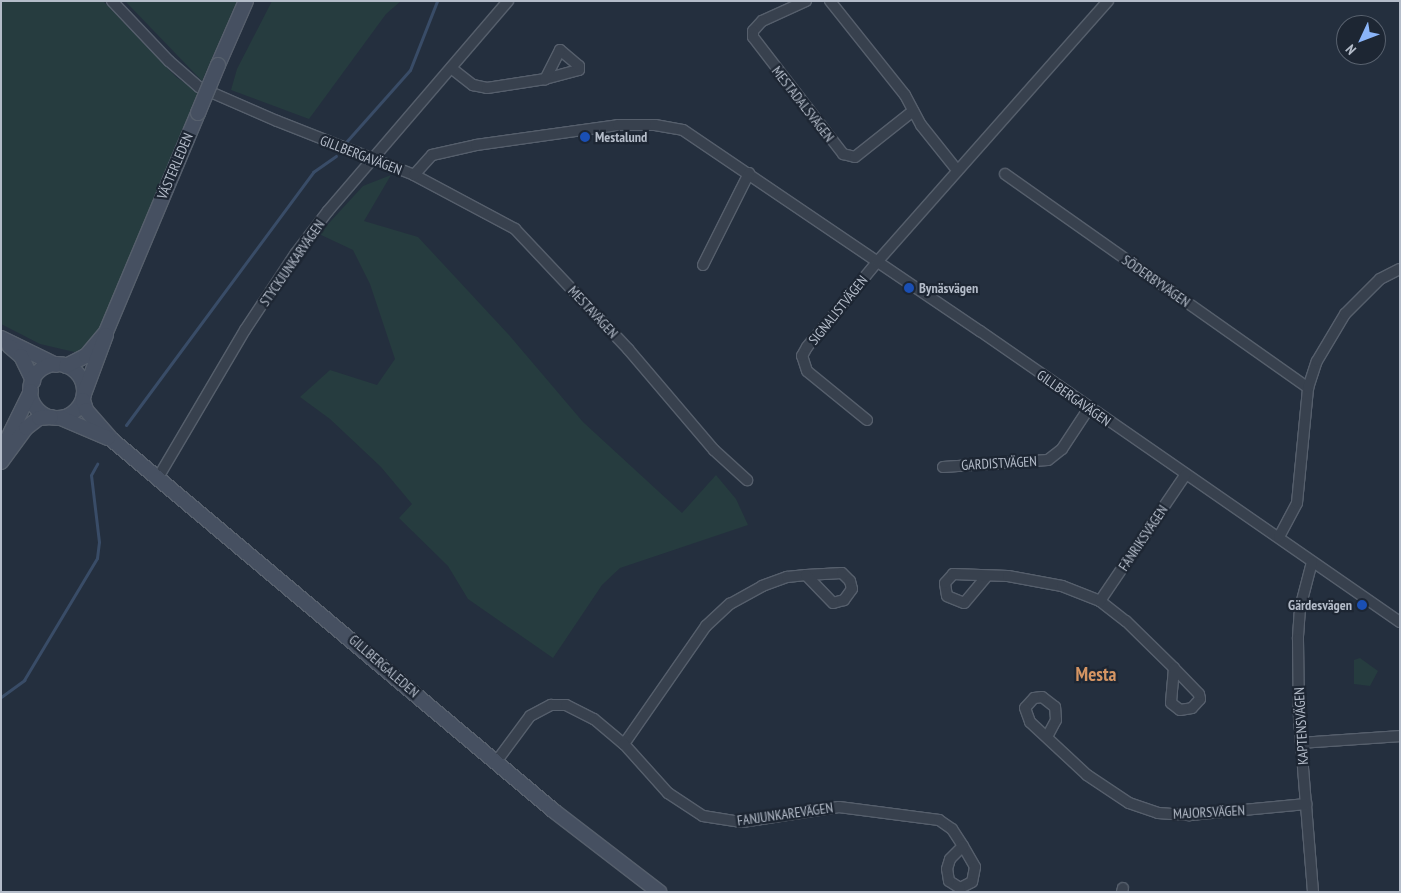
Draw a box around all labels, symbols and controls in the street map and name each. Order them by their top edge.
north arrow [1336,15,1386,65]
text: N [1342,41,1360,58]
street label: MESTADALSVÄGEN [768,63,838,145]
place label: Mestalund [595,129,647,145]
street label: VÄSTERLEDEN [154,130,196,202]
marker: Mestalund [579,131,591,143]
street label: GILLBERGAVÄGEN [318,132,404,178]
street label: STYCKJUNKARVÄGEN [256,217,328,309]
street label: SÖDERBYVÄGEN [1119,251,1193,311]
street label: SIGNALISTVÄGEN [805,272,871,348]
place label: Bynäsvägen [919,280,978,296]
street label: MESTAVÄGEN [565,282,621,342]
marker: Bynäsvägen [903,282,915,294]
street label: GILLBERGAVÄGEN [1034,366,1114,430]
street label: GARDISTVÄGEN [961,453,1037,473]
street label: FÄNRIKSVÄGEN [1115,502,1171,574]
place label: Gärdesvägen [1288,597,1352,613]
marker: Gärdesvägen [1356,599,1368,611]
street label: GILLBERGALEDEN [346,631,422,701]
district label: Mesta [1076,664,1116,686]
street label: KAPTENSVÄGEN [1291,687,1311,765]
street label: FANJUNKAREVÄGEN [736,799,834,829]
street label: MAJORSVÄGEN [1173,802,1245,822]

